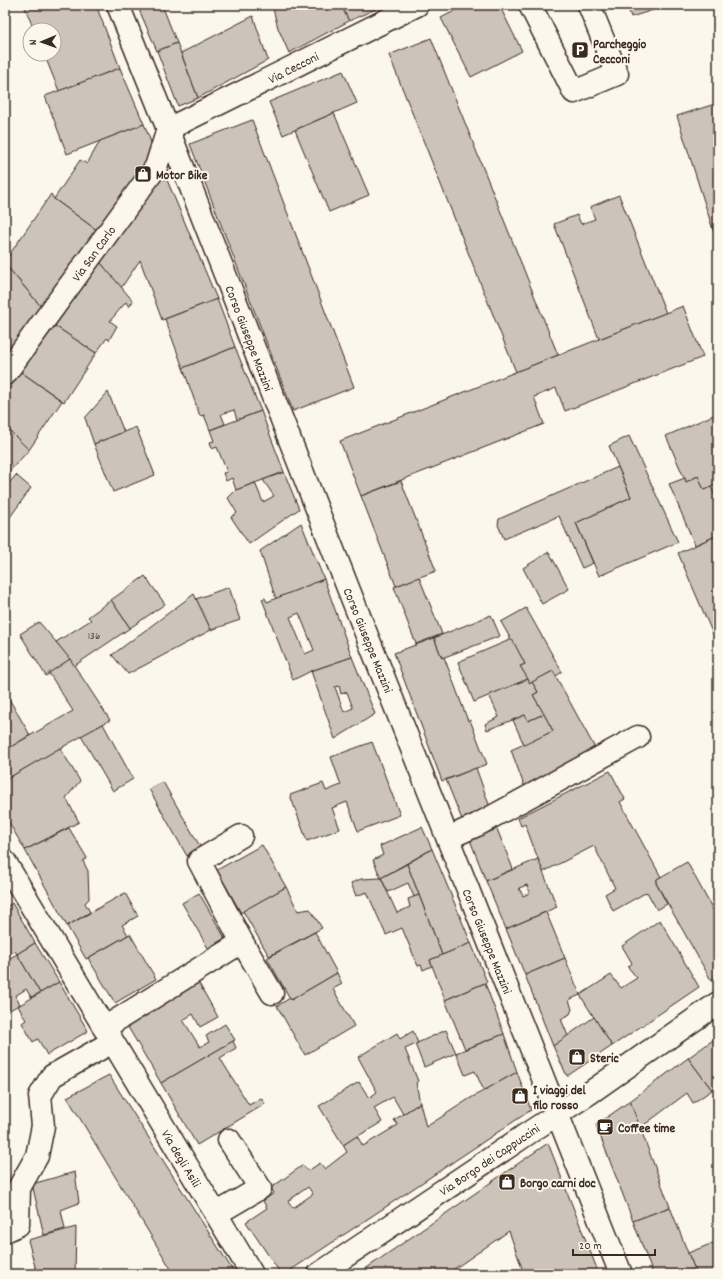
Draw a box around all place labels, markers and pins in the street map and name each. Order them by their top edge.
place label: Parcheggio Cecconi [593,36,646,70]
parking icon: Parcheggio Cecconi [570,40,590,60]
shop icon: Motor Bike [133,164,153,184]
place label: Motor Bike [156,167,208,186]
shop icon: Steric [567,1047,587,1067]
place label: Steric [590,1050,619,1069]
place label: I viaggi del filo rosso [532,1082,586,1116]
shop icon: I viaggi del filo rosso [510,1086,530,1106]
cafe icon: Coffee time [595,1117,615,1137]
place label: Coffee time [618,1120,676,1139]
shop icon: Borgo carni doc [497,1172,517,1192]
place label: Borgo carni doc [520,1175,596,1194]

